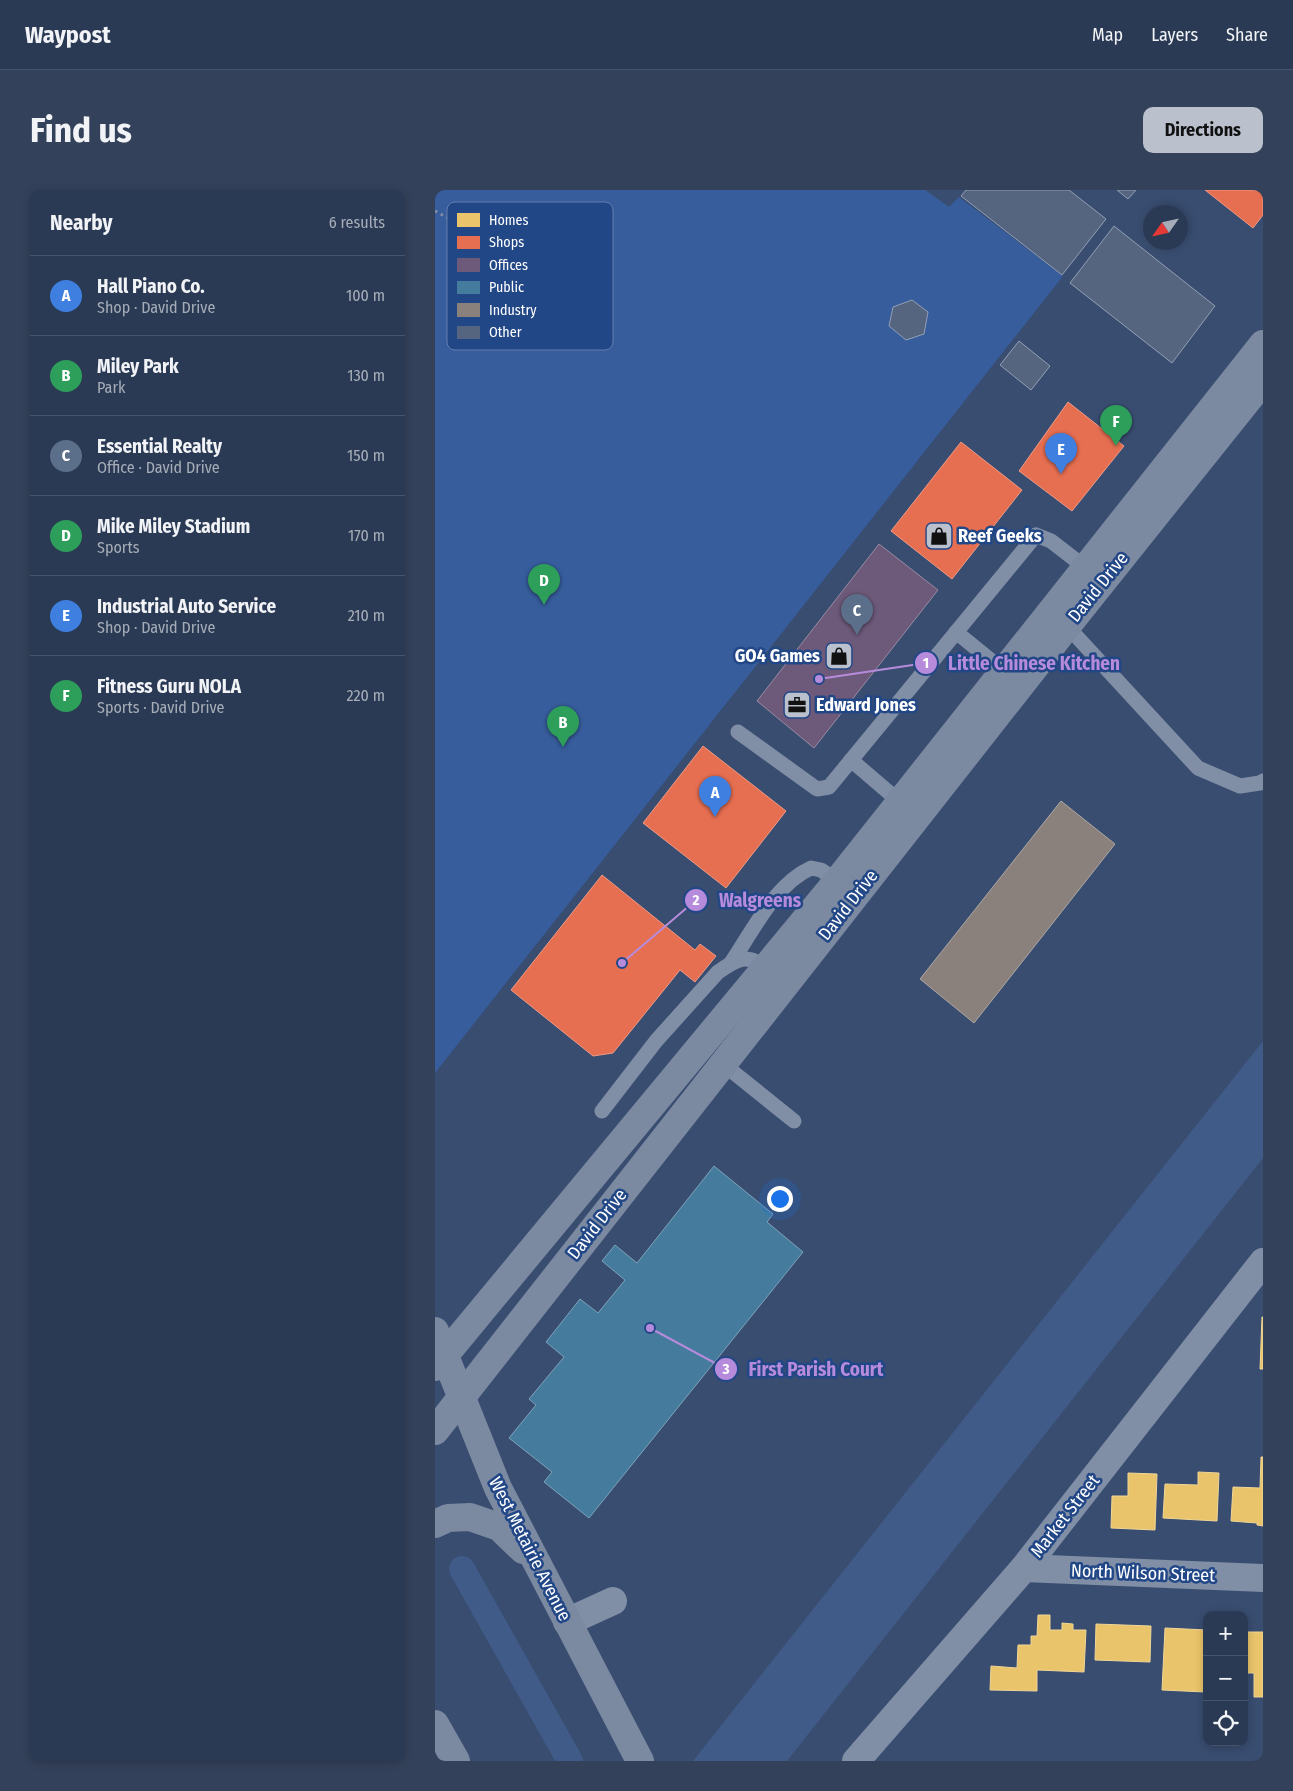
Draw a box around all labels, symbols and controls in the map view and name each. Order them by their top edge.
text: Waypost [25,21,111,49]
text: Map [1092,24,1123,46]
text: Layers [1151,24,1198,46]
text: Share [1226,24,1268,46]
button: Directions [1143,107,1263,153]
text: Find us [30,109,132,151]
legend [447,202,613,350]
north arrow [1143,205,1188,250]
text: Nearby [50,210,112,236]
text: Homes [489,212,529,229]
text: 6 results [329,213,385,232]
text: Shops [489,234,524,251]
text: Offices [489,257,528,274]
text: Hall Piano Co. [97,275,205,298]
text: Public [489,279,524,296]
text: A [62,286,70,305]
text: 100 m [346,286,385,305]
text: Shop · David Drive [97,298,215,317]
text: Industry [489,302,537,319]
text: Other [489,324,522,341]
text: Miley Park [97,355,179,378]
text: B [62,366,70,385]
text: 130 m [347,366,385,385]
text: Park [97,378,125,397]
pin: F [1100,405,1132,446]
pin: E [1045,433,1077,474]
text: Essential Realty [97,435,222,458]
text: C [62,446,70,465]
text: 150 m [347,446,385,465]
text: Office · David Drive [97,458,220,477]
text: Mike Miley Stadium [97,515,250,538]
shop icon: Reef Geeks [924,521,954,551]
place label: Reef Geeks [958,525,1042,547]
text: D [61,526,71,545]
text: 170 m [348,526,385,545]
text: Sports [97,538,140,557]
street label: David Drive [1063,548,1133,626]
pin: D [528,564,560,605]
pin: C [841,594,873,635]
text: Industrial Auto Service [97,595,276,618]
text: E [62,606,70,625]
text: 210 m [348,606,385,625]
text: Shop · David Drive [97,618,215,637]
shop icon: GO4 Games [824,641,854,671]
place label: GO4 Games [735,645,820,667]
callout: Little Chinese Kitchen [913,646,1130,680]
text: Little Chinese Kitchen [948,652,1120,675]
text: 1 [923,654,929,672]
text: Fitness Guru NOLA [97,675,241,698]
text: F [62,686,70,705]
text: 220 m [346,686,385,705]
office icon: Edward Jones [782,690,812,720]
place label: Edward Jones [816,694,916,716]
text: Sports · David Drive [97,698,225,717]
pin: B [547,706,579,747]
pin: A [699,776,731,817]
street label: David Drive [814,865,882,945]
callout: Walgreens [684,883,811,917]
text: Walgreens [719,889,802,912]
text: 2 [692,891,700,909]
street label: David Drive [563,1184,631,1264]
your location [767,1186,793,1212]
callout: First Parish Court [713,1352,893,1386]
text: First Parish Court [749,1358,884,1381]
text: 3 [721,1360,730,1378]
street label: Market Street [1026,1470,1104,1562]
street label: West Metairie Avenue [484,1473,576,1625]
street label: North Wilson Street [1071,1559,1216,1587]
map controls [1203,1611,1248,1746]
button: + [1203,1611,1248,1656]
button: − [1203,1656,1248,1701]
button: locate [1203,1701,1248,1746]

